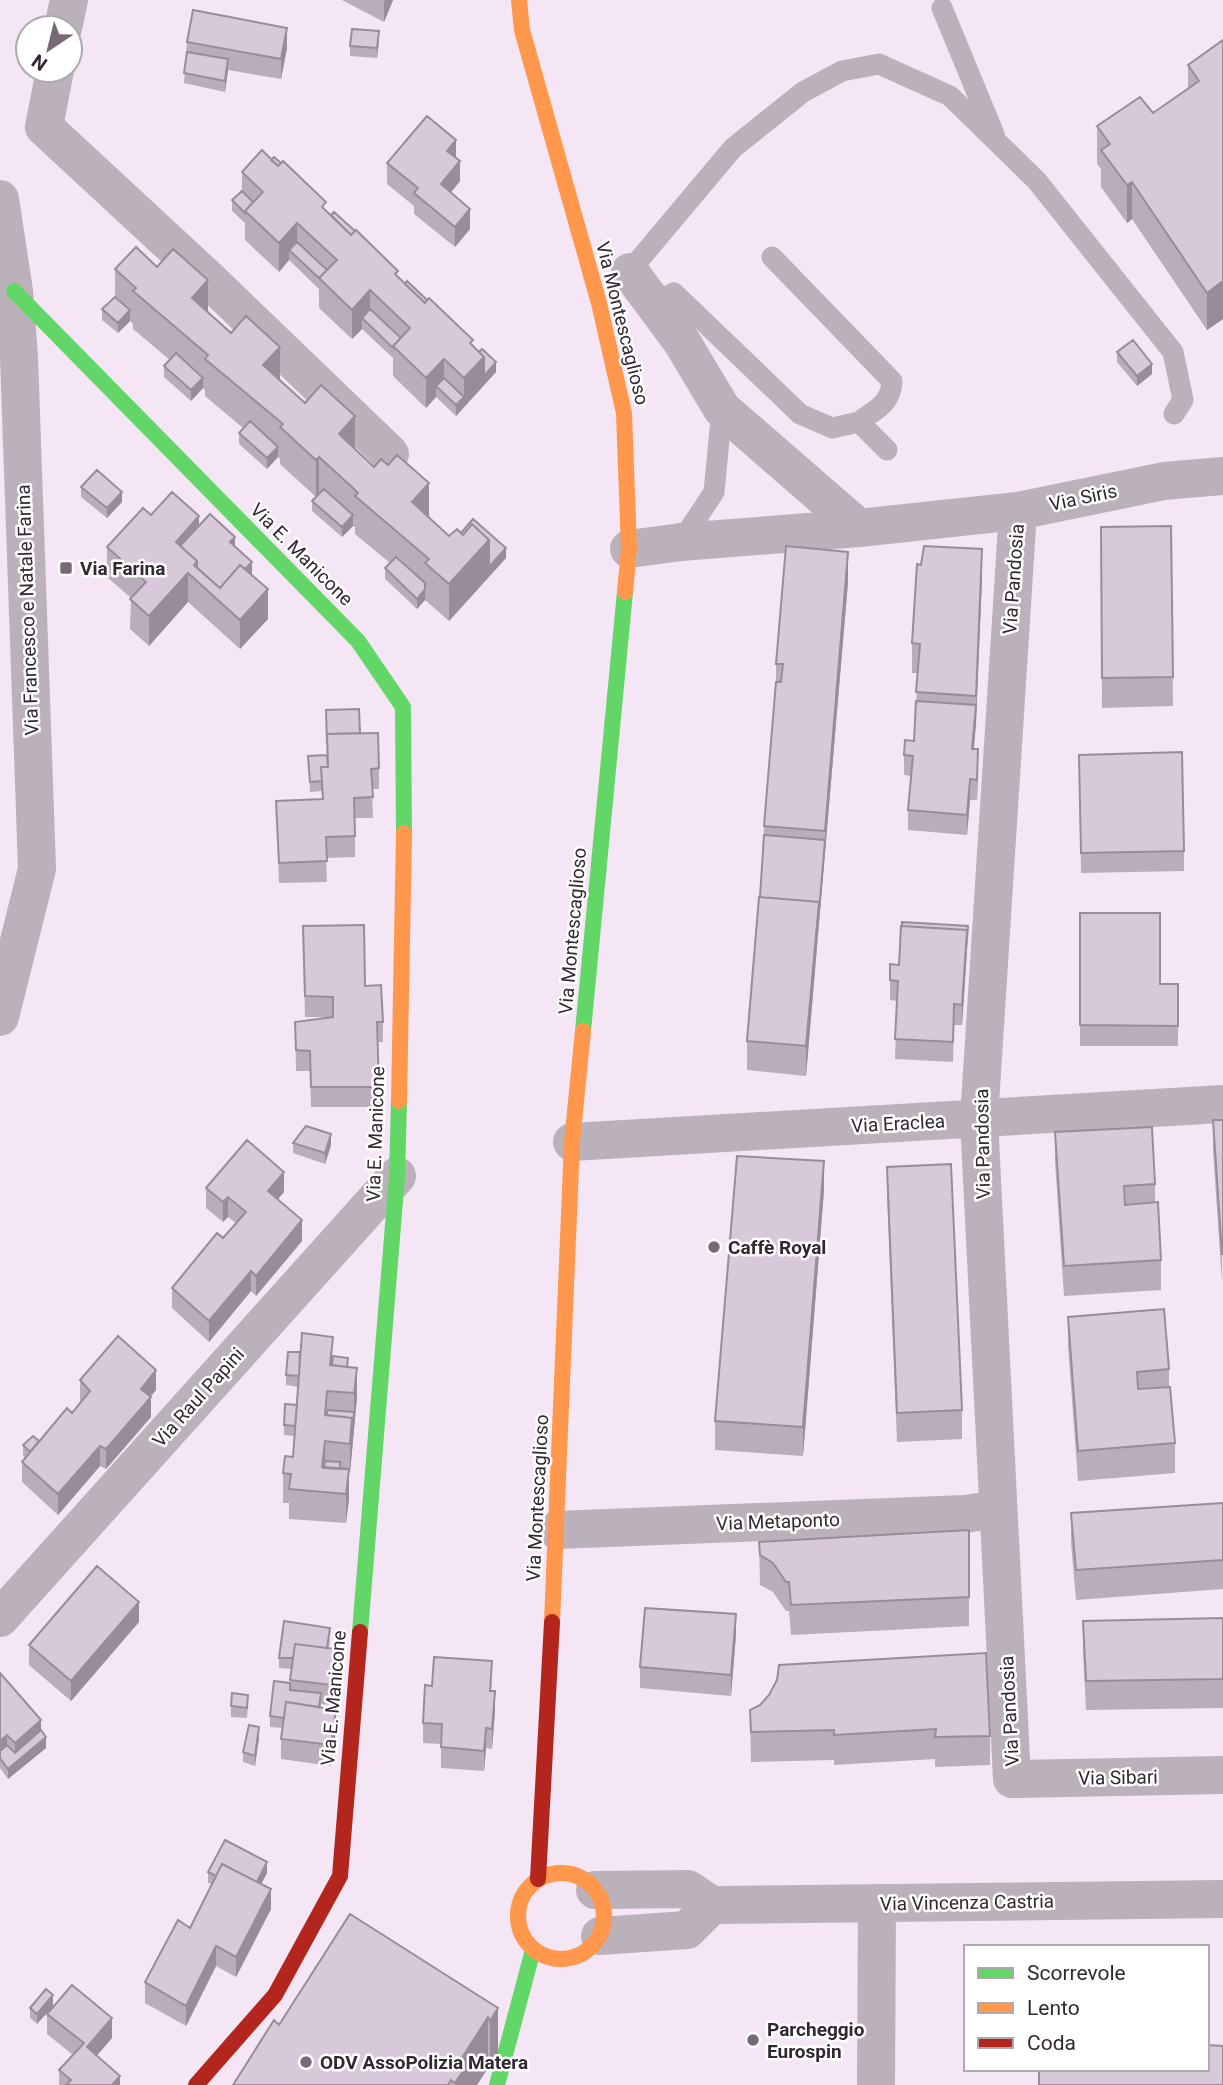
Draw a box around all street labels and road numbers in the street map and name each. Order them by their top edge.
street label: Via Montescaglioso [591,239,654,407]
street label: Via Siris [1047,479,1119,516]
street label: Via Francesco e Natale Farina [12,484,43,736]
street label: Via E. Manicone [246,498,358,610]
street label: Via Pandosia [998,523,1029,635]
street label: Via Montescaglioso [554,847,591,1015]
street label: Via E. Manicone [362,1066,389,1202]
street label: Via Pandosia [970,1088,995,1200]
street label: Via Eraclea [851,1110,946,1137]
street label: Via Raul Papini [148,1343,249,1452]
street label: Via Montescaglioso [522,1414,553,1582]
street label: Via Metaponto [716,1508,840,1535]
street label: Via E. Manicone [316,1629,351,1767]
street label: Via Pandosia [995,1655,1024,1767]
street label: Via Sibari [1078,1765,1158,1790]
street label: Via Vincenza Castria [880,1889,1054,1916]

